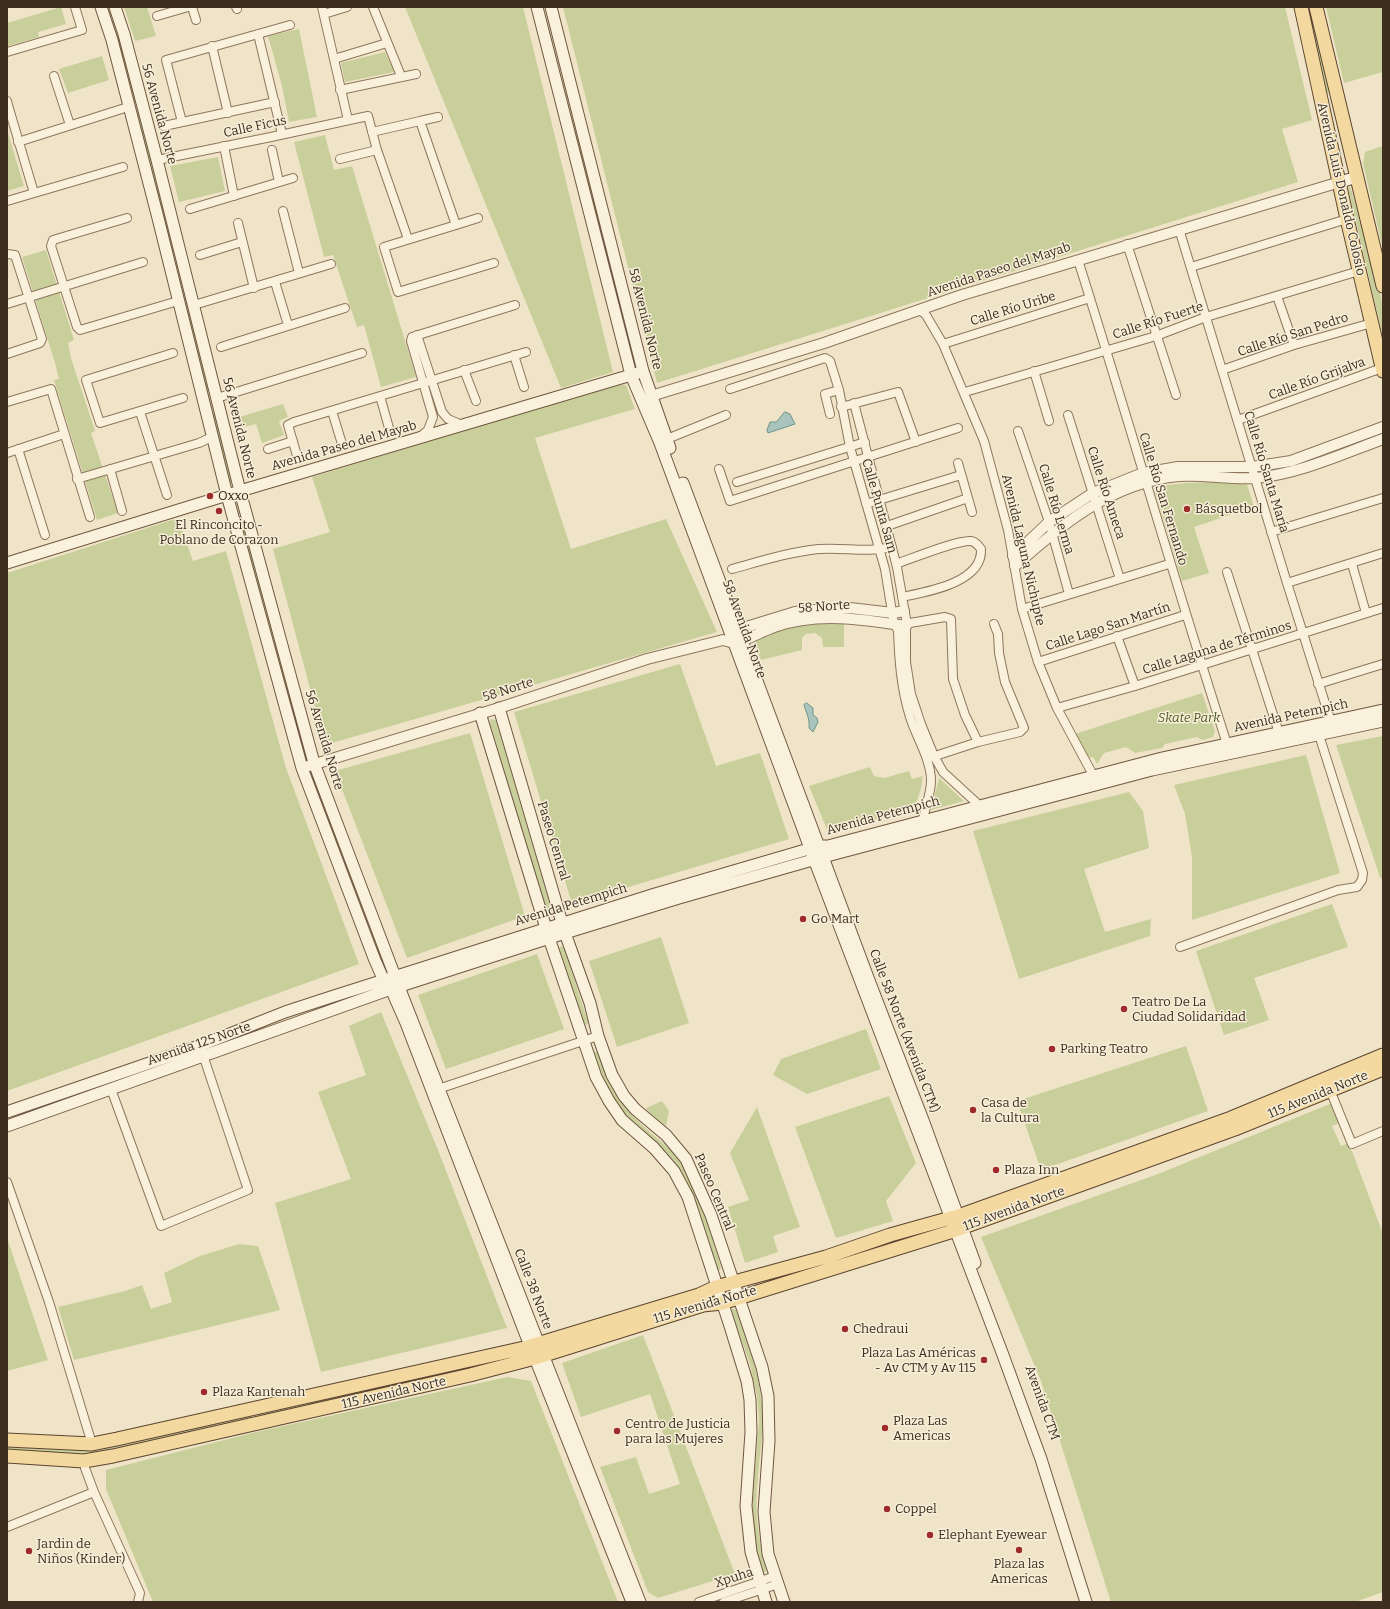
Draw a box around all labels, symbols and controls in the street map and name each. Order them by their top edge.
street label: 56 Avenida Norte [138,62,180,166]
street label: Avenida Luis Donaldo Colosio [1313,101,1369,277]
street label: Calle Ficus [222,113,288,141]
street label: Avenida Paseo del Mayab [925,239,1073,301]
street label: 58 Avenida Norte [625,267,665,371]
street label: Calle Río Uribe [968,289,1058,329]
street label: Calle Río Fuerte [1111,299,1205,343]
street label: Calle Río San Pedro [1236,310,1350,360]
street label: Calle Río Grijalva [1267,354,1367,404]
street label: 56 Avenida Norte [219,376,259,480]
street label: Calle Río Santa María [1240,409,1292,535]
street label: Avenida Paseo del Mayab [270,418,418,474]
street label: Calle Río San Fernando [1135,431,1191,567]
street label: Calle Río Ameca [1084,445,1128,541]
street label: Calle Punta Sam [858,457,900,555]
street label: Calle Río Lerma [1035,462,1077,556]
street label: Avenida Laguna Nichupte [998,473,1048,627]
place label: Oxxo [218,488,249,504]
marker: Oxxo [205,491,215,501]
place label: Básquetbol [1195,501,1262,517]
marker: Básquetbol [1182,504,1192,514]
marker: El Rinconcito - Poblano de Corazon [214,506,224,516]
place label: El Rinconcito - Poblano de Corazon [160,517,278,548]
street label: 58 Avenida Norte [719,577,769,681]
street label: 58 Norte [797,597,851,617]
street label: Calle Lago San Martín [1044,599,1172,655]
street label: Calle Laguna de Términos [1141,618,1293,678]
street label: 58 Norte [481,675,535,705]
street label: 56 Avenida Norte [301,688,347,792]
street label: Avenida Petempich [1232,696,1350,736]
park label: Skate Park [1158,710,1220,726]
street label: Avenida Petempich [825,793,941,839]
street label: Paseo Central [534,799,572,883]
street label: Avenida Petempich [513,881,629,929]
place label: Go Mart [811,911,860,927]
marker: Go Mart [798,914,808,924]
street label: Calle 58 Norte (Avenida CTM) [866,947,942,1115]
place label: Teatro De La Ciudad Solidaridad [1132,994,1246,1025]
marker: Teatro De La Ciudad Solidaridad [1119,1004,1129,1014]
street label: Avenida 125 Norte [145,1019,253,1069]
place label: Parking Teatro [1060,1041,1148,1057]
marker: Parking Teatro [1047,1044,1057,1054]
street label: 115 Avenida Norte [1266,1068,1370,1122]
place label: Casa de la Cultura [981,1095,1039,1126]
marker: Casa de la Cultura [968,1105,978,1115]
street label: Paseo Central [691,1151,737,1233]
place label: Plaza Inn [1004,1162,1059,1178]
marker: Plaza Inn [991,1165,1001,1175]
street label: 115 Avenida Norte [961,1183,1067,1235]
street label: Calle 38 Norte [510,1246,556,1332]
street label: 115 Avenida Norte [652,1283,758,1327]
place label: Chedraui [853,1321,908,1337]
marker: Chedraui [840,1324,850,1334]
place label: Plaza Las Américas - Av CTM y Av 115 [861,1345,976,1376]
marker: Plaza Las Américas - Av CTM y Av 115 [979,1355,989,1365]
street label: Avenida CTM [1021,1363,1063,1443]
street label: 115 Avenida Norte [340,1373,448,1413]
place label: Plaza Kantenah [212,1384,305,1400]
marker: Plaza Kantenah [199,1387,209,1397]
place label: Plaza Las Americas [893,1413,951,1444]
place label: Centro de Justicia para las Mujeres [625,1416,730,1447]
marker: Plaza Las Americas [880,1423,890,1433]
marker: Centro de Justicia para las Mujeres [612,1426,622,1436]
place label: Coppel [895,1501,937,1517]
marker: Coppel [882,1504,892,1514]
place label: Elephant Eyewear [938,1527,1047,1543]
marker: Elephant Eyewear [925,1530,935,1540]
place label: Jardin de Niños (Kinder) [37,1536,125,1567]
marker: Plaza las Americas [1014,1545,1024,1555]
marker: Jardin de Niños (Kinder) [24,1546,34,1556]
place label: Plaza las Americas [990,1556,1048,1587]
street label: Xpuha [713,1564,755,1592]

